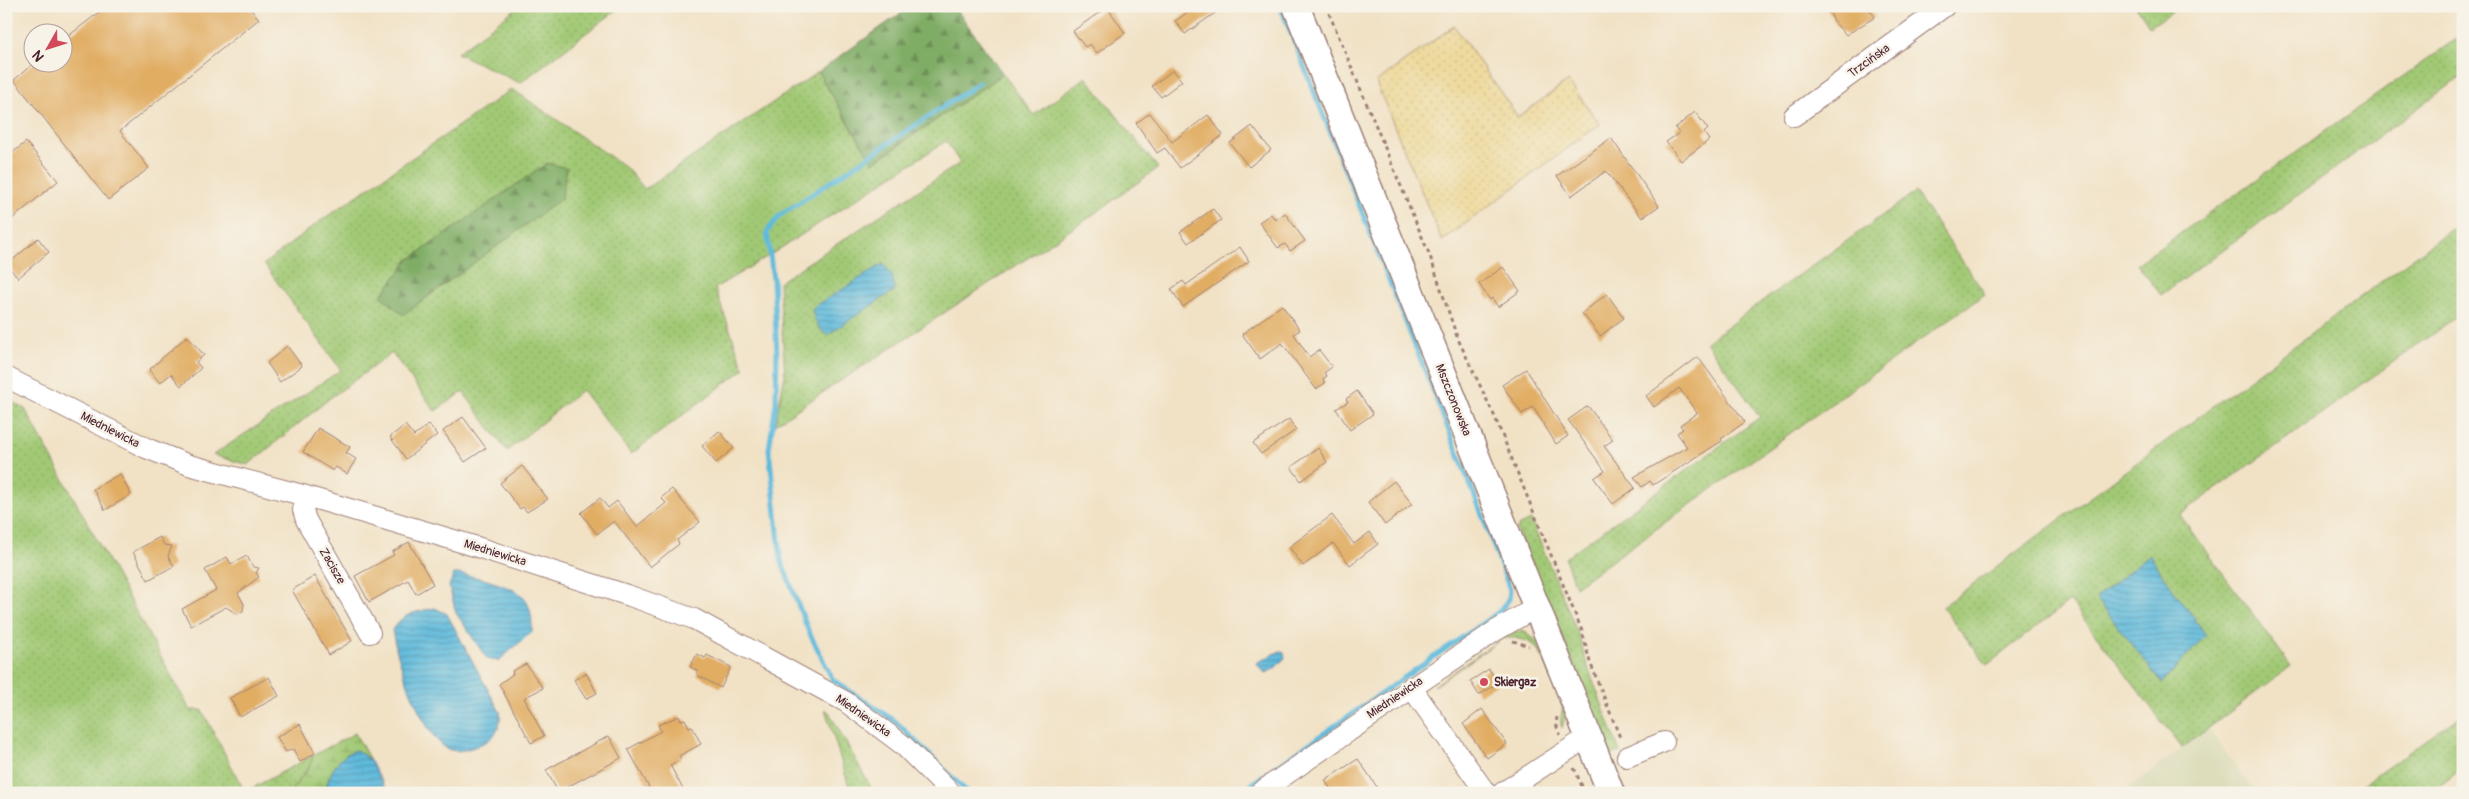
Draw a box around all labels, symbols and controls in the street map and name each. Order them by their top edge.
north arrow [22,22,72,72]
street label: Trzcińska [1845,41,1893,81]
text: N [29,47,48,65]
street label: Mszczonowska [1432,362,1474,439]
street label: Miedniewicka [78,409,142,451]
street label: Miedniewicka [462,536,528,570]
street label: Zacisze [316,545,348,587]
street label: Miedniewicka [1364,674,1426,722]
place label: Skiergaz [1494,675,1537,690]
marker: Skiergaz [1478,676,1490,688]
street label: Miedniewicka [832,691,894,741]

